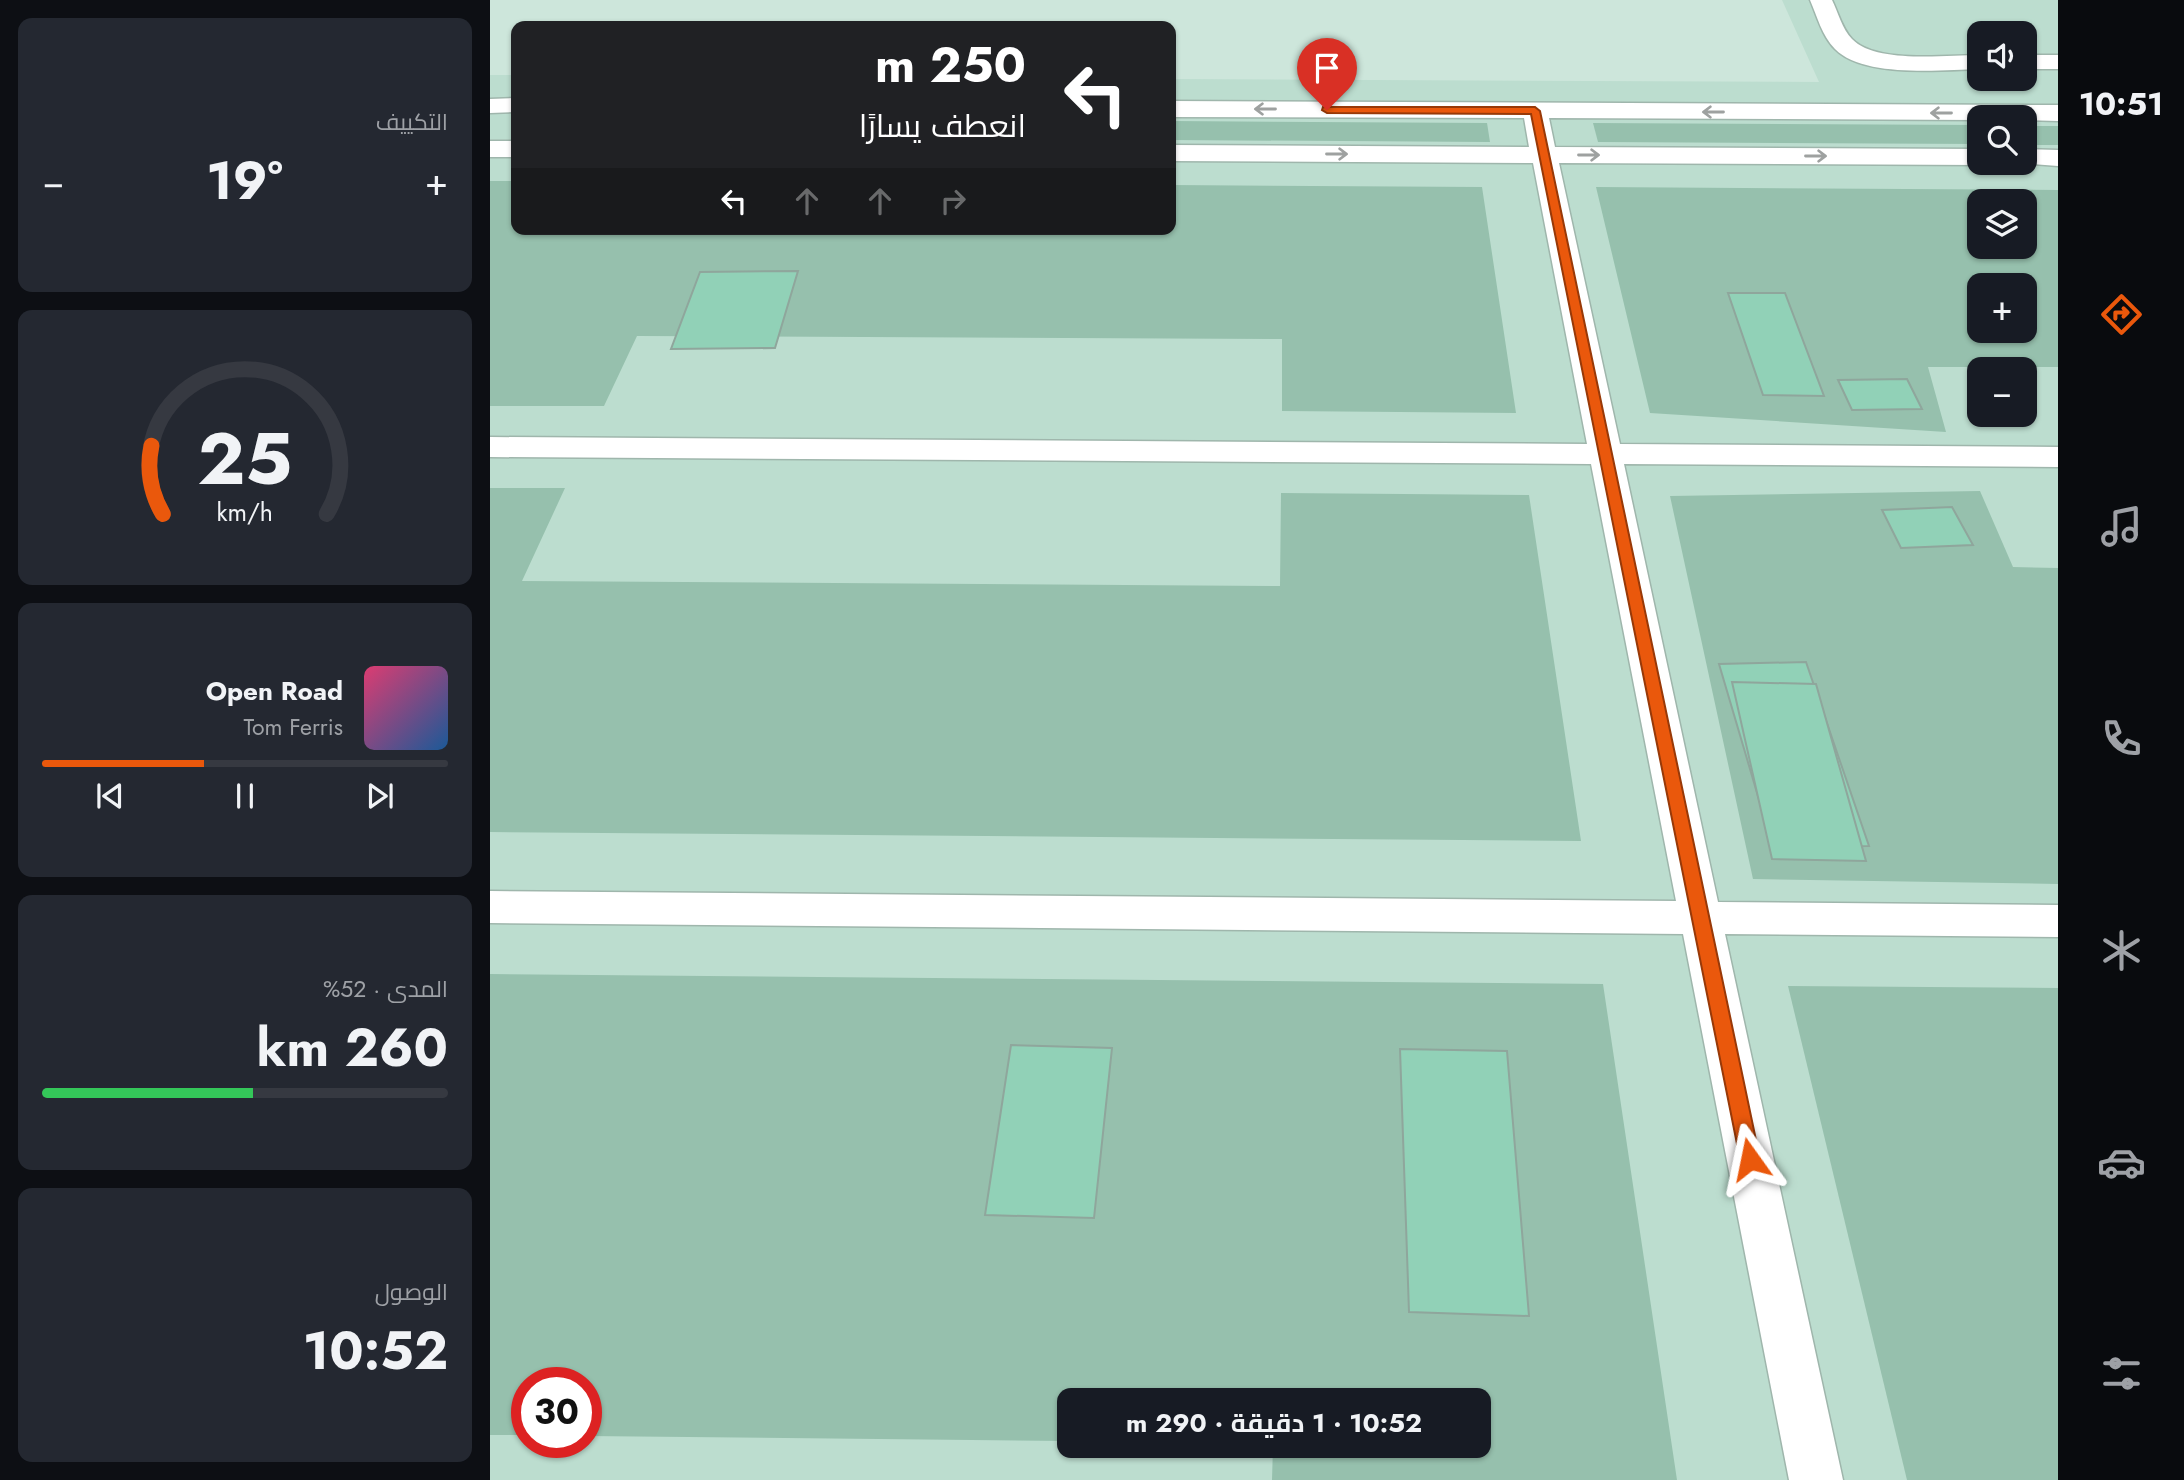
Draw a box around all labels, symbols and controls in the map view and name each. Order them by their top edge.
map controls [1967,21,2037,427]
button: sound [1967,21,2037,91]
text: 250 m [875,30,1026,100]
pin [1297,38,1357,110]
icon: left [1050,49,1141,140]
icon: arrive [1308,49,1346,87]
text: 10:51 [2079,81,2163,127]
one-way arrow [1254,102,1277,116]
text: انعطف يسارًا [859,103,1026,149]
text: التكييف [376,105,448,139]
one-way arrow [1702,105,1725,118]
button: search [1967,105,2037,175]
one-way arrow [1930,106,1953,120]
text: 19° [206,143,283,219]
one-way arrow [1325,147,1348,161]
one-way arrow [1577,148,1600,162]
one-way arrow [1805,149,1828,163]
text: − [42,154,64,209]
text: + [425,154,448,209]
icon: left [715,182,753,220]
icon: ahead [788,182,826,220]
icon: ahead [861,182,899,220]
icon: right [934,182,972,220]
button: layers [1967,189,2037,259]
button: + [1967,273,2037,343]
icon: directions [2097,290,2146,339]
button: − [1967,357,2037,427]
text: 25 [198,406,292,511]
text: km/h [217,493,273,529]
icon: music [2097,502,2146,551]
text: Open Road [206,672,343,710]
text: Tom Ferris [244,710,343,744]
icon: phone [2097,714,2146,763]
icon: previous [91,777,129,815]
icon: pause [226,777,264,815]
icon: next [361,777,399,815]
icon: climate [2097,926,2146,975]
text: المدى · 52% [323,972,448,1006]
text: 260 km [256,1010,448,1086]
position arrow [1713,1122,1787,1196]
icon: car [2097,1138,2146,1187]
text: الوصول [375,1275,448,1309]
text: 10:52 [303,1313,448,1389]
icon: filters [2097,1349,2146,1398]
speed limit sign: 30 [511,1367,602,1458]
text: 10:52 · 1 دقيقة · 290 m [1126,1404,1422,1442]

